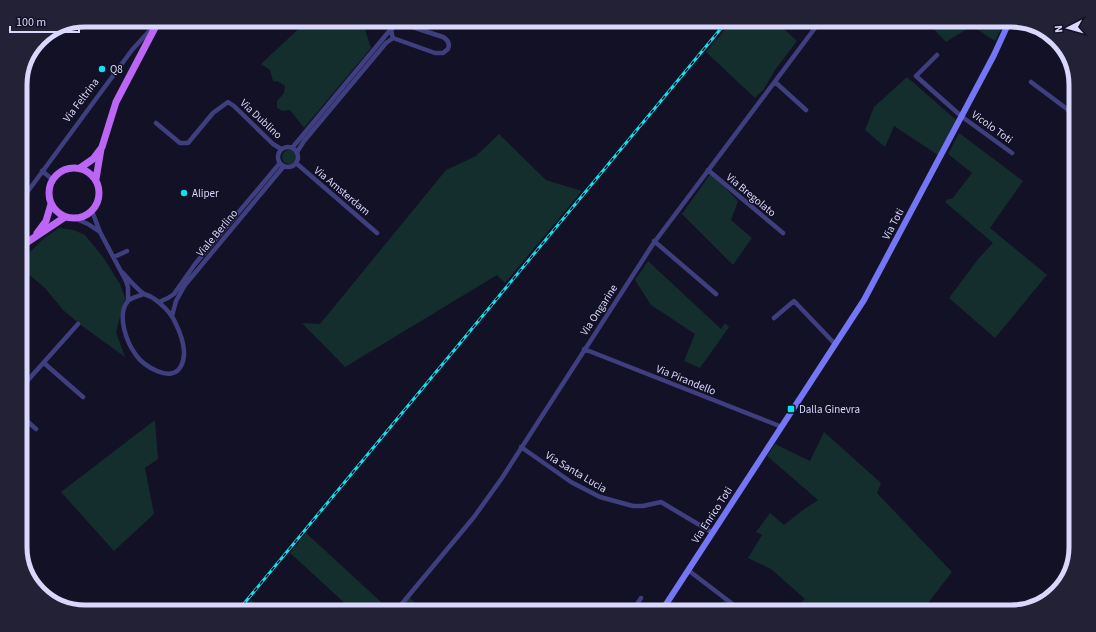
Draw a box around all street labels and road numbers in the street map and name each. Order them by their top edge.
street label: Via Feltrina [60,75,102,125]
street label: Via Dublino [237,96,285,142]
street label: Vicolo Toti [968,107,1016,147]
street label: Via Amsterdam [311,163,373,219]
street label: Via Bregolato [723,170,779,220]
street label: Viale Berlino [193,206,241,260]
street label: Via Toti [879,206,907,242]
street label: Via Ongarine [577,281,621,339]
street label: Via Pirandello [654,361,718,399]
street label: Via Santa Lucia [542,448,610,496]
street label: Via Enrico Toti [688,484,736,546]

